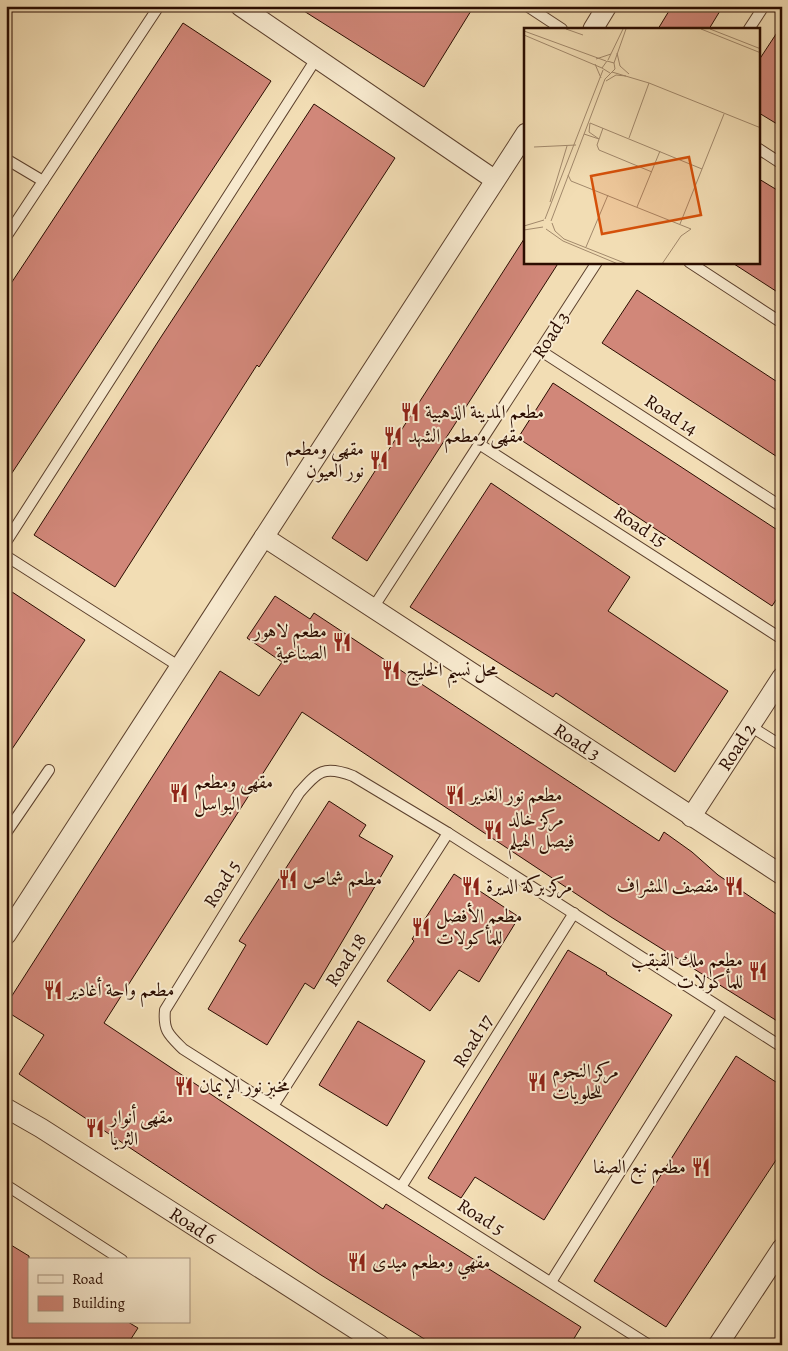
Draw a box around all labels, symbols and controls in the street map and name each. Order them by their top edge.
inset map [524,28,760,264]
street label: Road 3 [526,306,576,364]
street label: Road 14 [639,388,703,442]
place label: مطعم المدينة الذهبية [425,399,544,430]
restaurant icon: مطعم المدينة الذهبية [399,401,421,423]
place label: مقهى ومطعم الشهد [408,423,523,454]
restaurant icon: مقهى ومطعم الشهد [382,425,404,447]
place label: مقهى ومطعم نور العيون [285,436,364,484]
restaurant icon: مقهى ومطعم نور العيون [368,449,390,471]
street label: Road 15 [609,500,671,554]
place label: مطعم لاهور الصناعية [252,618,327,666]
restaurant icon: مطعم لاهور الصناعية [331,631,353,653]
place label: محل نسيم الخليج [406,657,499,689]
restaurant icon: محل نسيم الخليج [380,659,402,681]
street label: Road 3 [548,717,606,767]
street label: Road 2 [712,718,762,776]
place label: مقهى ومطعم البواسل [194,769,273,817]
restaurant icon: مقهى ومطعم البواسل [168,782,190,804]
place label: مطعم نور الغدير [468,782,562,813]
restaurant icon: مطعم نور الغدير [444,784,466,806]
place label: مركز خالد فيصل الهيلم [508,806,575,860]
restaurant icon: مركز خالد فيصل الهيلم [482,819,504,841]
street label: Road 5 [197,855,247,913]
place label: مطعم شماص [303,866,382,897]
restaurant icon: مطعم شماص [277,868,299,890]
place label: مركز بركة الديرة [486,873,572,899]
place label: مقصف المشراف [616,873,719,899]
restaurant icon: مركز بركة الديرة [460,875,482,897]
restaurant icon: مقصف المشراف [723,875,745,897]
place label: مطعم الأفضل للمأكولات [436,902,522,951]
restaurant icon: مطعم الأفضل للمأكولات [410,916,432,938]
street label: Road 18 [319,928,373,992]
place label: مطعم ملك القبقب للمأكولات [631,947,743,995]
restaurant icon: مطعم ملك القبقب للمأكولات [747,960,769,982]
place label: مطعم واحة أغادير [66,977,174,1008]
restaurant icon: مطعم واحة أغادير [42,979,64,1001]
street label: Road 17 [447,1010,499,1072]
place label: مركز النجوم للحلويات [552,1058,619,1106]
restaurant icon: مركز النجوم للحلويات [526,1071,548,1093]
place label: مخبز نور الإيمان [199,1073,290,1100]
restaurant icon: مخبز نور الإيمان [173,1075,195,1097]
place label: مقهى أنوار الثريا [108,1104,173,1152]
restaurant icon: مقهى أنوار الثريا [84,1117,106,1139]
place label: مطعم نبع الصفا [593,1154,686,1185]
restaurant icon: مطعم نبع الصفا [690,1156,712,1178]
street label: Road 5 [452,1192,510,1242]
street label: Road 6 [164,1201,222,1251]
place label: مقهي ومطعم ميدى [372,1249,490,1280]
restaurant icon: مقهي ومطعم ميدى [346,1251,368,1273]
legend [28,1258,190,1324]
text: Road [72,1269,104,1289]
text: Building [72,1293,125,1313]

